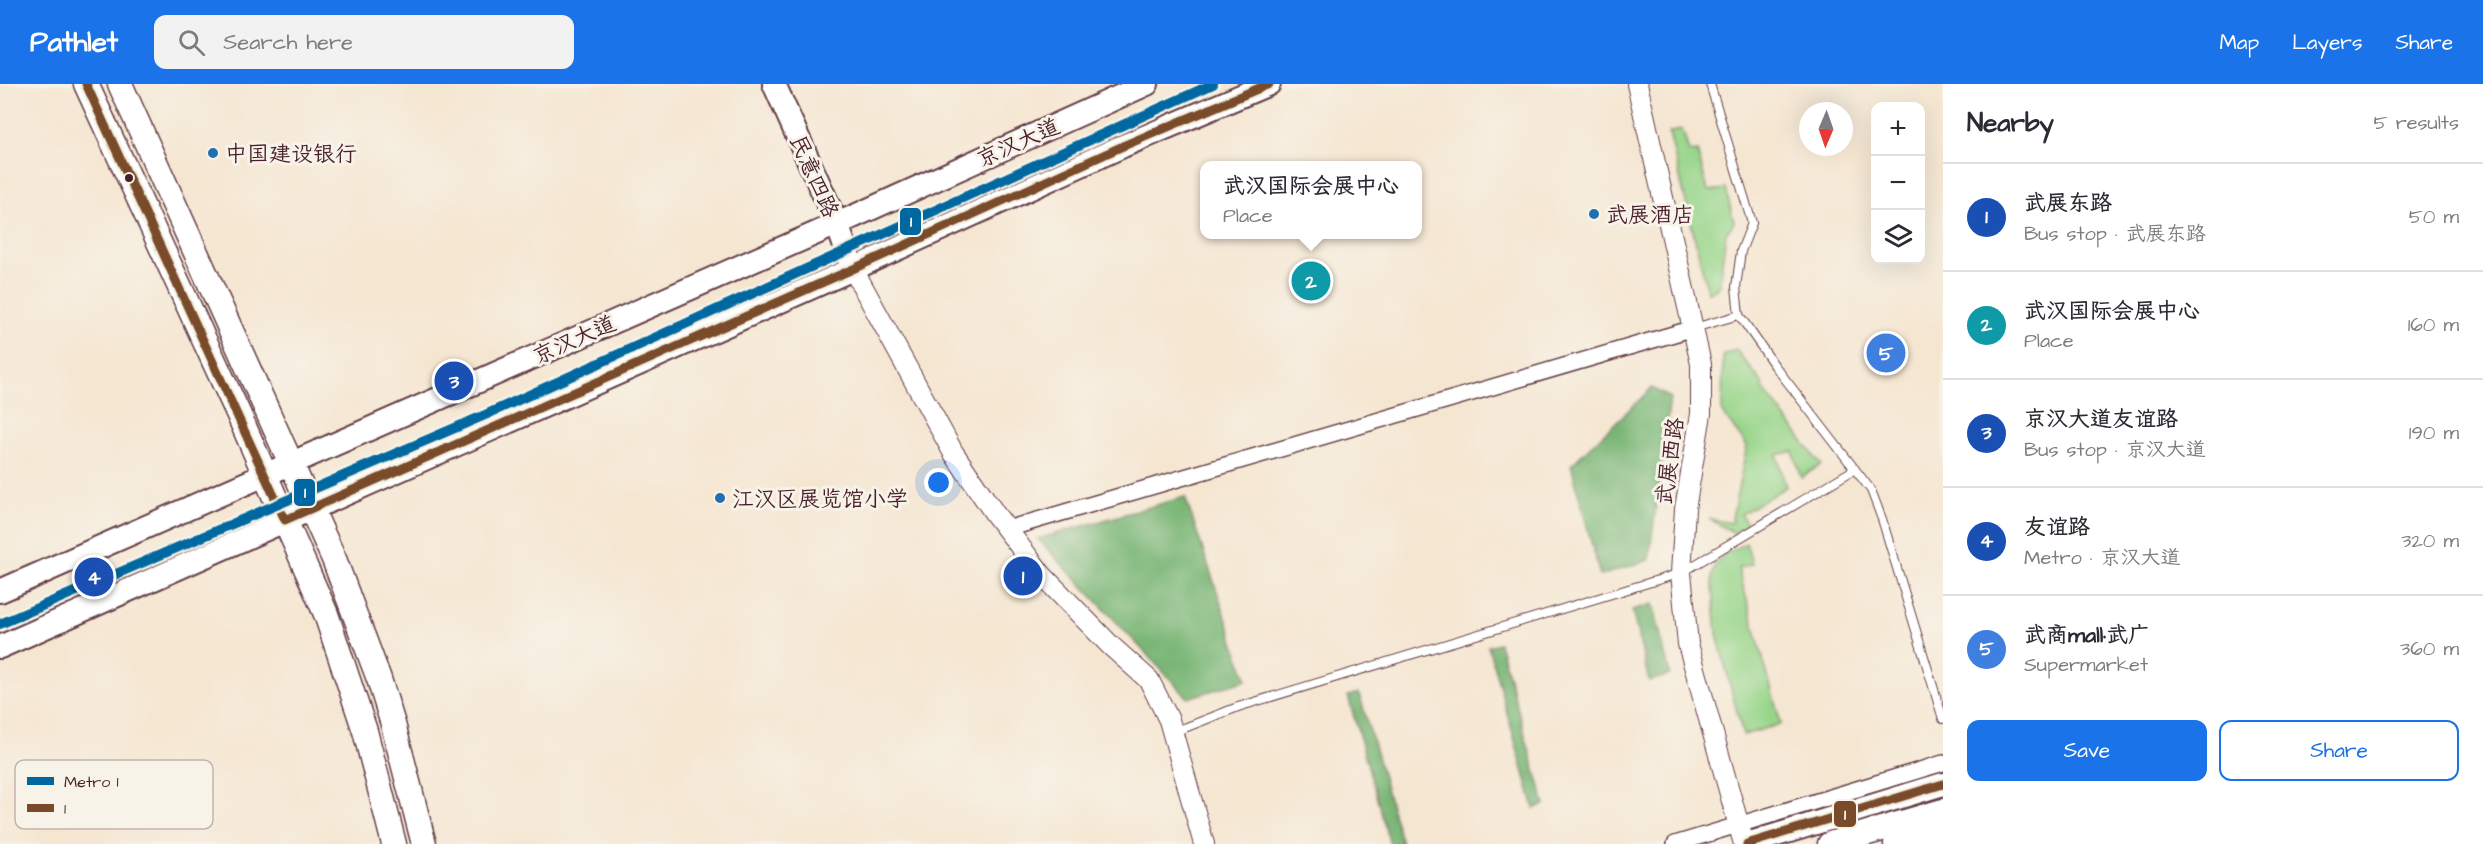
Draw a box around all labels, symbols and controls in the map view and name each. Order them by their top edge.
search box [154,15,574,69]
text: Pathlet [30,23,118,62]
icon: search [175,26,208,59]
text: Search here [223,27,353,58]
text: Map [2219,28,2259,57]
text: Layers [2292,28,2362,57]
text: Share [2395,28,2453,57]
north arrow [1799,102,1853,156]
map controls [1871,102,1925,264]
button: + [1871,102,1925,156]
text: Nearby [1967,105,2054,141]
text: 5 results [2374,109,2459,137]
street label: 京汉大道 [972,111,1065,175]
street label: 民意四路 [782,130,846,223]
place label: 中国建设银行 [225,139,357,170]
marker: 中国建设银行 [206,146,220,160]
button: − [1871,156,1925,210]
popup [1200,161,1422,239]
text: 武汉国际会展中心 [1223,171,1399,202]
unlabelled marker [123,172,135,184]
text: 武展东路 [2024,188,2112,219]
place label: 武展酒店 [1606,200,1694,231]
text: Place [1223,202,1273,230]
text: 1 [1985,203,1988,231]
text: 50 m [2409,203,2459,231]
line badge: 1 [899,207,922,236]
marker: 武展酒店 [1587,207,1601,221]
button: layers [1871,210,1925,264]
text: 1 [910,211,913,233]
text: Bus stop · 武展东路 [2024,220,2206,248]
pin: 2 [1292,258,1330,304]
text: 武汉国际会展中心 [2024,296,2200,327]
street label: 京汉大道 [528,308,621,372]
text: 2 [1981,311,1992,339]
text: 160 m [2408,311,2459,339]
text: Place [2024,327,2074,355]
pin: 5 [1866,330,1906,376]
pin: 3 [434,358,474,404]
text: 京汉大道友谊路 [2024,404,2178,435]
street label: 武展西路 [1649,415,1692,507]
text: 3 [1981,419,1992,447]
text: 190 m [2409,419,2459,447]
text: Bus stop · 京汉大道 [2024,436,2206,464]
your location [924,468,953,497]
line badge: 1 [293,478,316,507]
text: 1 [304,482,307,504]
place label: 江汉区展览馆小学 [732,484,908,515]
marker: 江汉区展览馆小学 [713,491,727,505]
text: 友谊路 [2024,512,2090,543]
text: 4 [1980,527,1993,555]
text: 320 m [2401,527,2459,555]
text: Metro · 京汉大道 [2024,544,2181,572]
pin: 4 [74,554,113,600]
pin: 1 [1004,554,1042,598]
text: 武商mall·武广 [2024,620,2150,651]
text: 5 [1979,635,1994,663]
text: 360 m [2400,635,2459,663]
text: Supermarket [2024,651,2148,679]
button: Save [1967,720,2207,781]
button: Share [2219,720,2459,781]
legend [15,760,213,829]
text: Metro 1 [64,771,119,793]
text: 1 [64,798,66,820]
line badge: 1 [1833,800,1857,828]
text: 1 [1844,804,1847,826]

